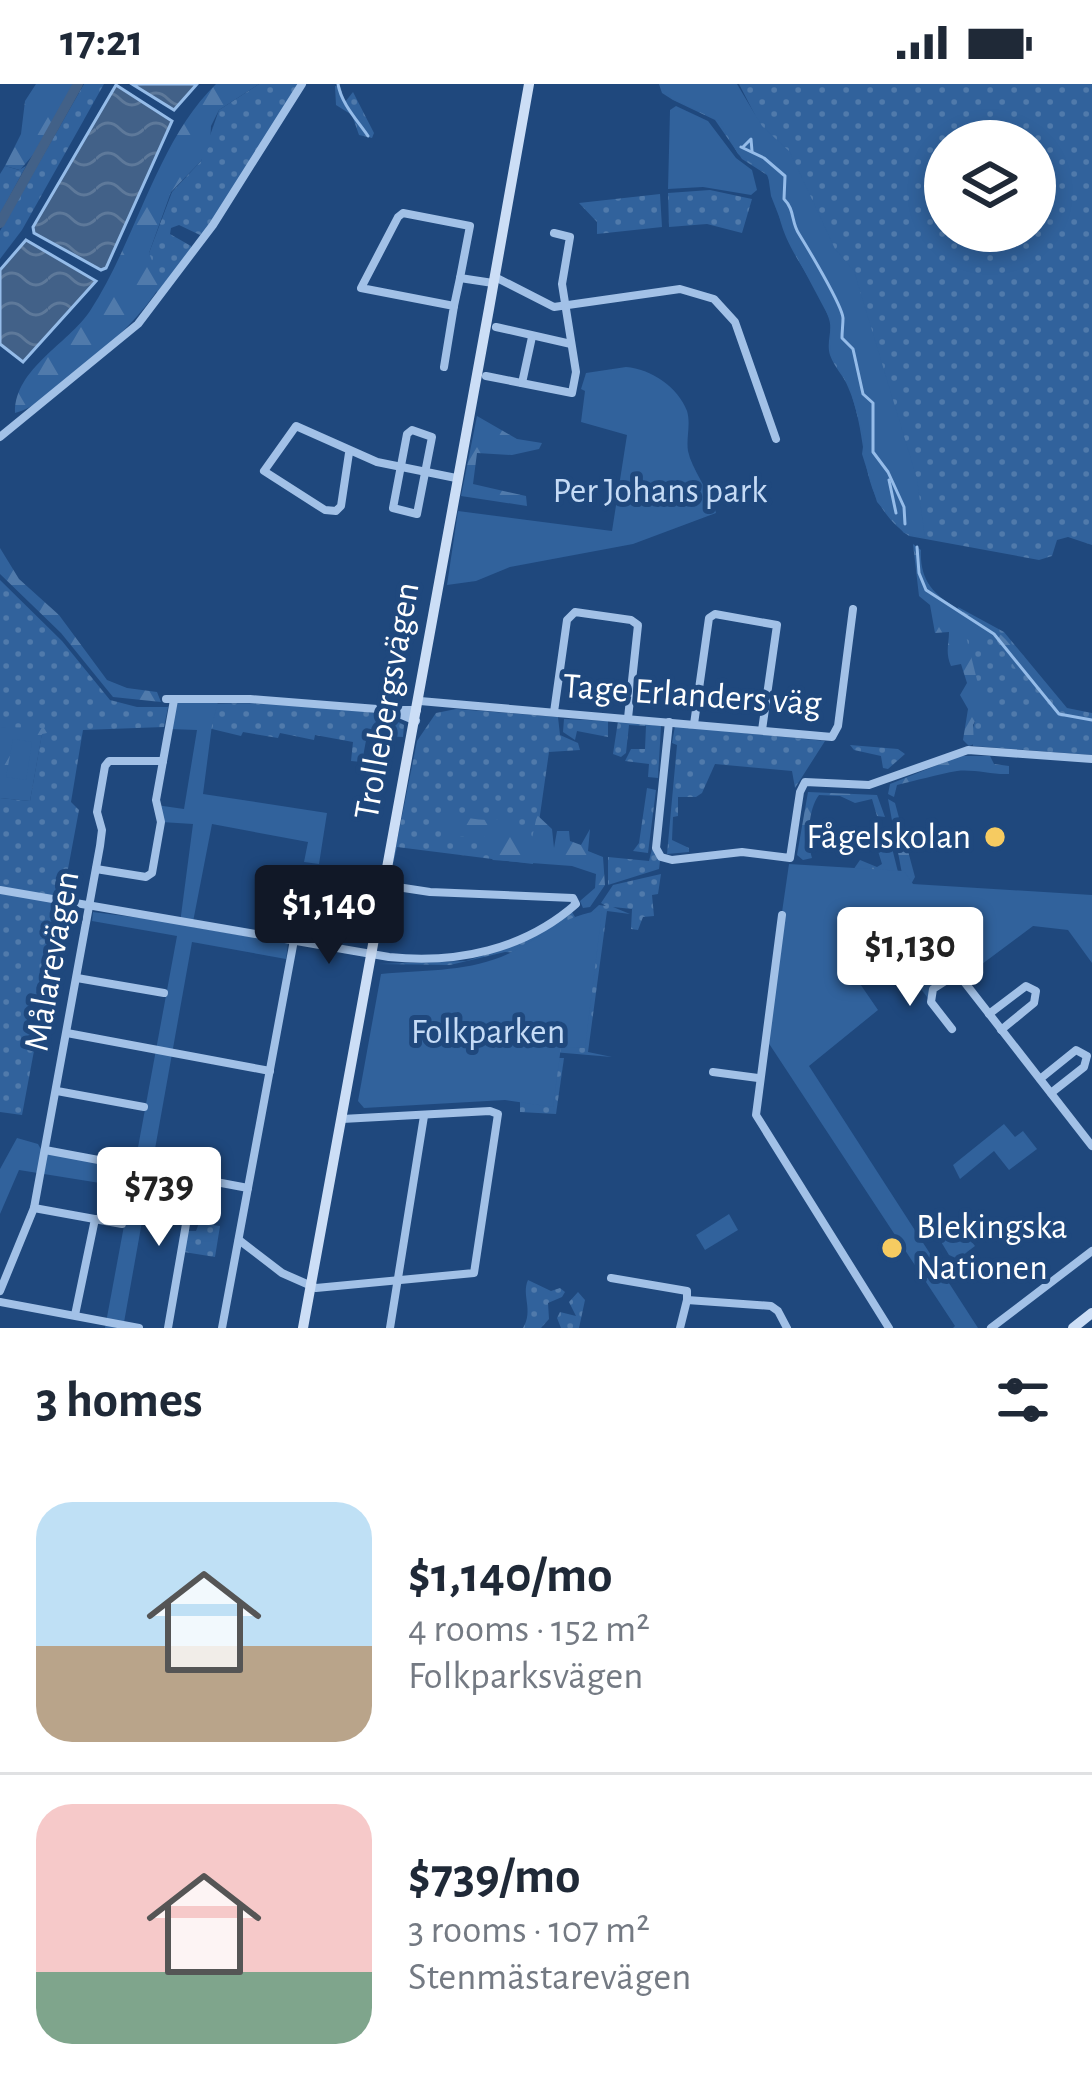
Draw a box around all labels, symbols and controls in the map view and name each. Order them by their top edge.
text: 17:21 [60,19,143,64]
map controls [924,120,1056,252]
button: layers [924,120,1056,252]
park label: Per Johans park [553,473,768,509]
street label: Trollebergsvägen [348,579,426,823]
street label: Tage Erlanders väg [561,668,823,722]
place label: Fågelskolan [806,819,971,855]
marker: Fågelskolan [982,824,1008,850]
pin: $1,140 [231,865,427,967]
street label: Målarevägen [18,868,86,1054]
text: $1,140 [282,884,376,923]
pin: $1,130 [812,907,1008,1009]
text: $1,130 [864,926,956,965]
park label: Folkparken [411,1014,565,1050]
pin: $739 [88,1147,230,1249]
text: $739 [124,1166,194,1205]
place label: Blekingska Nationen [916,1209,1068,1286]
marker: Blekingska Nationen [879,1235,905,1261]
icon: filters [990,1367,1056,1433]
text: 3 homes [36,1375,203,1426]
icon: home [132,1550,276,1694]
text: $1,140/mo [408,1550,612,1601]
text: 4 rooms · 152 m² [408,1610,650,1649]
text: Folkparksvägen [408,1657,643,1696]
text: $739/mo [408,1851,580,1902]
icon: home [132,1852,276,1996]
text: 3 rooms · 107 m² [408,1911,650,1950]
text: Stenmästarevägen [408,1958,691,1997]

